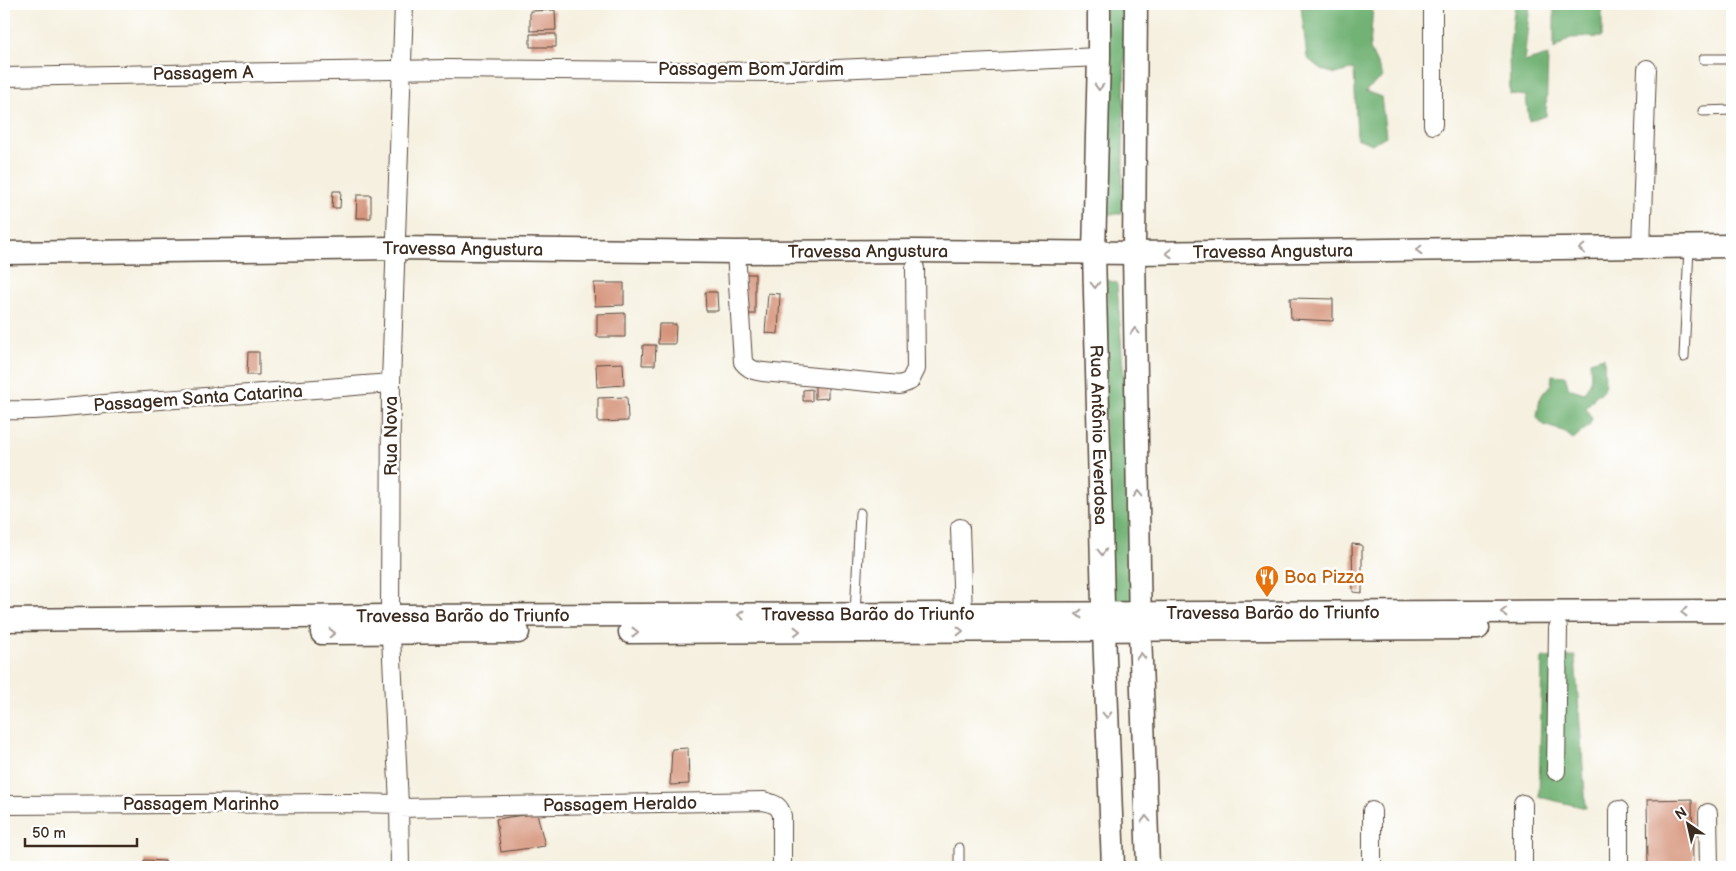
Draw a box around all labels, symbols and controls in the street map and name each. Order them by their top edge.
street label: Passagem Bom Jardim [658,59,844,80]
street label: Passagem A [153,62,254,85]
one-way arrow [1093,84,1104,92]
street label: Travessa Angustura [383,238,543,261]
street label: Travessa Angustura [1192,240,1353,263]
street label: Travessa Angustura [788,241,948,263]
one-way arrow [1577,244,1585,254]
one-way arrow [1415,245,1422,255]
one-way arrow [1165,248,1172,258]
one-way arrow [1089,281,1100,289]
one-way arrow [1130,327,1140,334]
street label: Rua Antônio Everdosa [1085,344,1111,525]
street label: Passagem Santa Catarina [93,381,303,416]
street label: Rua Nova [381,396,402,476]
one-way arrow [1133,489,1144,497]
one-way arrow [1096,549,1107,557]
restaurant icon: Boa Pizza [1254,564,1280,598]
place label: Boa Pizza [1284,567,1364,588]
street label: Travessa Barão do Triunfo [1166,602,1380,624]
street label: Travessa Barão do Triunfo [761,604,975,626]
street label: Travessa Barão do Triunfo [356,605,570,627]
one-way arrow [1499,607,1507,617]
one-way arrow [1679,607,1687,617]
one-way arrow [1074,609,1082,619]
one-way arrow [737,610,744,620]
one-way arrow [794,626,802,636]
one-way arrow [956,626,964,636]
one-way arrow [329,627,337,638]
one-way arrow [632,627,639,637]
one-way arrow [1136,652,1146,660]
one-way arrow [1102,711,1113,719]
street label: Passagem Heraldo [543,793,697,816]
street label: Passagem Marinho [123,794,279,815]
north arrow [1664,798,1714,848]
text: N [1672,804,1690,824]
one-way arrow [1141,814,1151,822]
scale bar [25,816,138,848]
text: 50 m [32,824,66,843]

